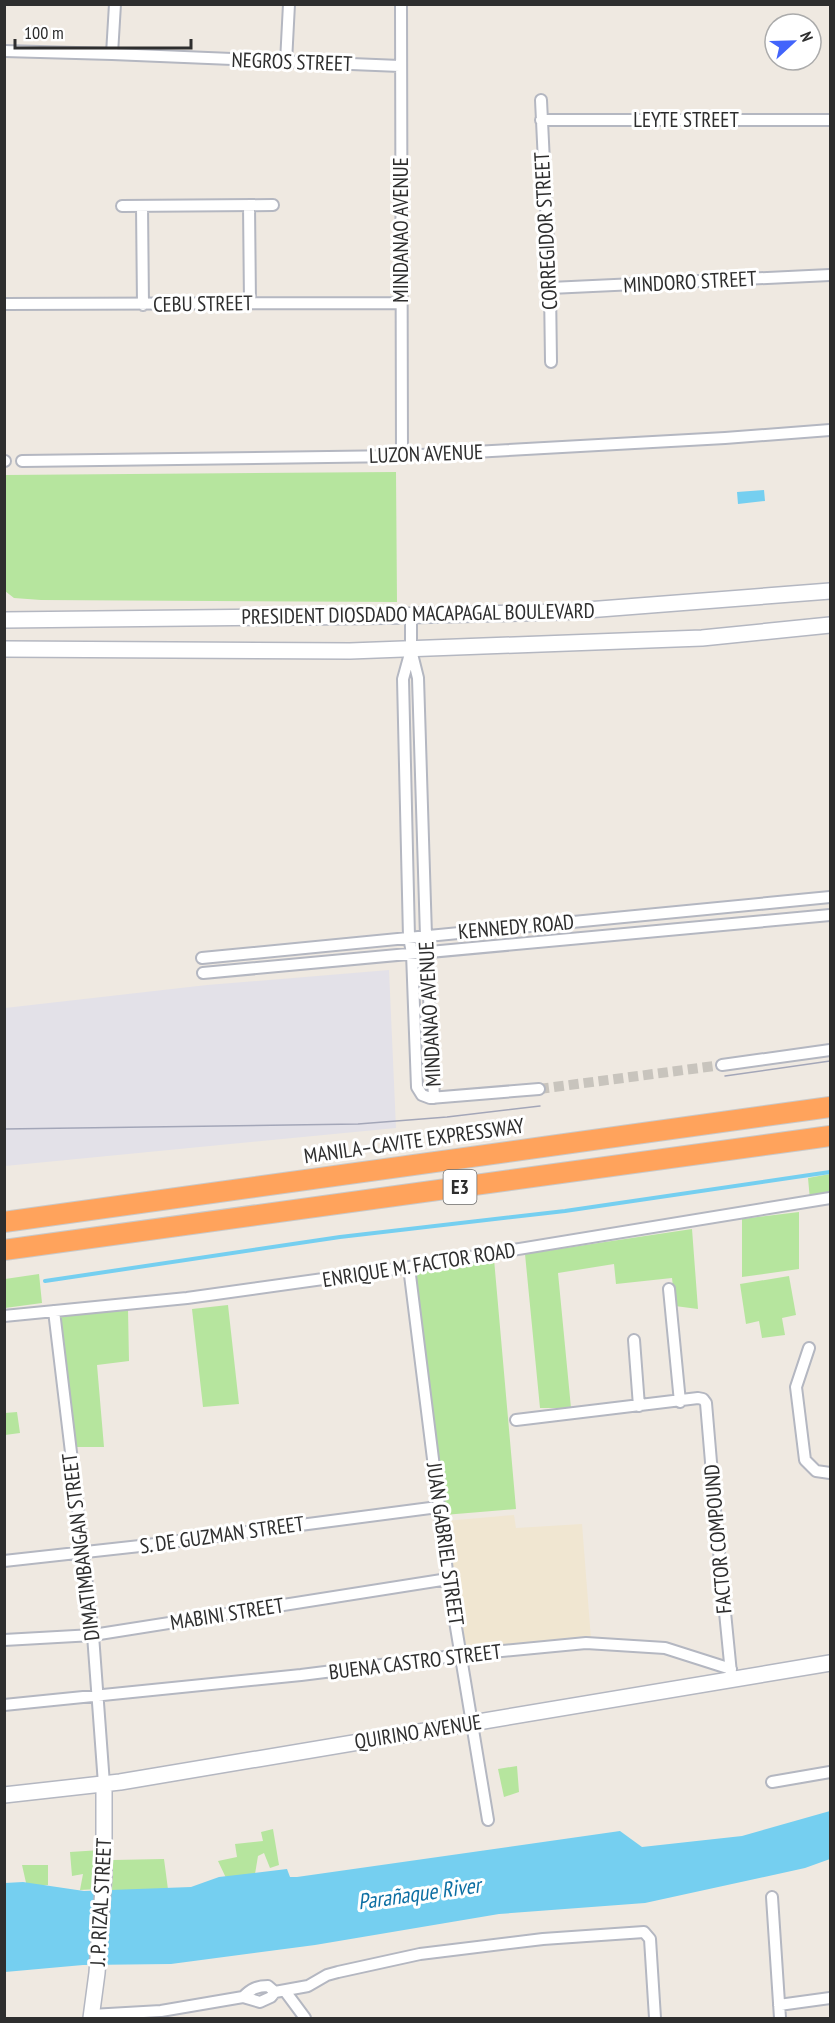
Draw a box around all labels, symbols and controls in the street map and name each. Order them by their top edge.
scale bar [15,12,190,50]
north arrow [763,12,823,72]
text: 100 m [24,21,64,44]
text: N [796,29,818,44]
street label: NEGROS STREET [231,46,354,77]
street label: LEYTE STREET [633,106,739,133]
street label: CORREGIDOR STREET [528,151,563,311]
street label: MINDANAO AVENUE [387,157,414,303]
street label: MINDORO STREET [623,264,758,298]
street label: CEBU STREET [153,289,254,318]
street label: LUZON AVENUE [368,438,484,469]
street label: PRESIDENT DIOSDADO MACAPAGAL BOULEVARD [241,597,595,630]
street label: KENNEDY ROAD [457,908,575,945]
street label: MINDANAO AVENUE [412,941,447,1087]
street label: MANILA–CAVITE EXPRESSWAY [302,1112,526,1169]
road number: E3 [444,1170,476,1204]
street label: ENRIQUE M. FACTOR ROAD [321,1236,517,1293]
street label: DIMATIMBANGAN STREET [56,1451,105,1642]
street label: JUAN GABRIEL STREET [421,1460,470,1628]
street label: FACTOR COMPOUND [698,1463,737,1615]
street label: S. DE GUZMAN STREET [138,1510,306,1559]
street label: MABINI STREET [168,1591,286,1636]
street label: BUENA CASTRO STREET [327,1637,503,1685]
street label: QUIRINO AVENUE [353,1708,483,1755]
street label: J. P. RIZAL STREET [84,1837,117,1968]
water label: Parañaque River [356,1870,485,1915]

